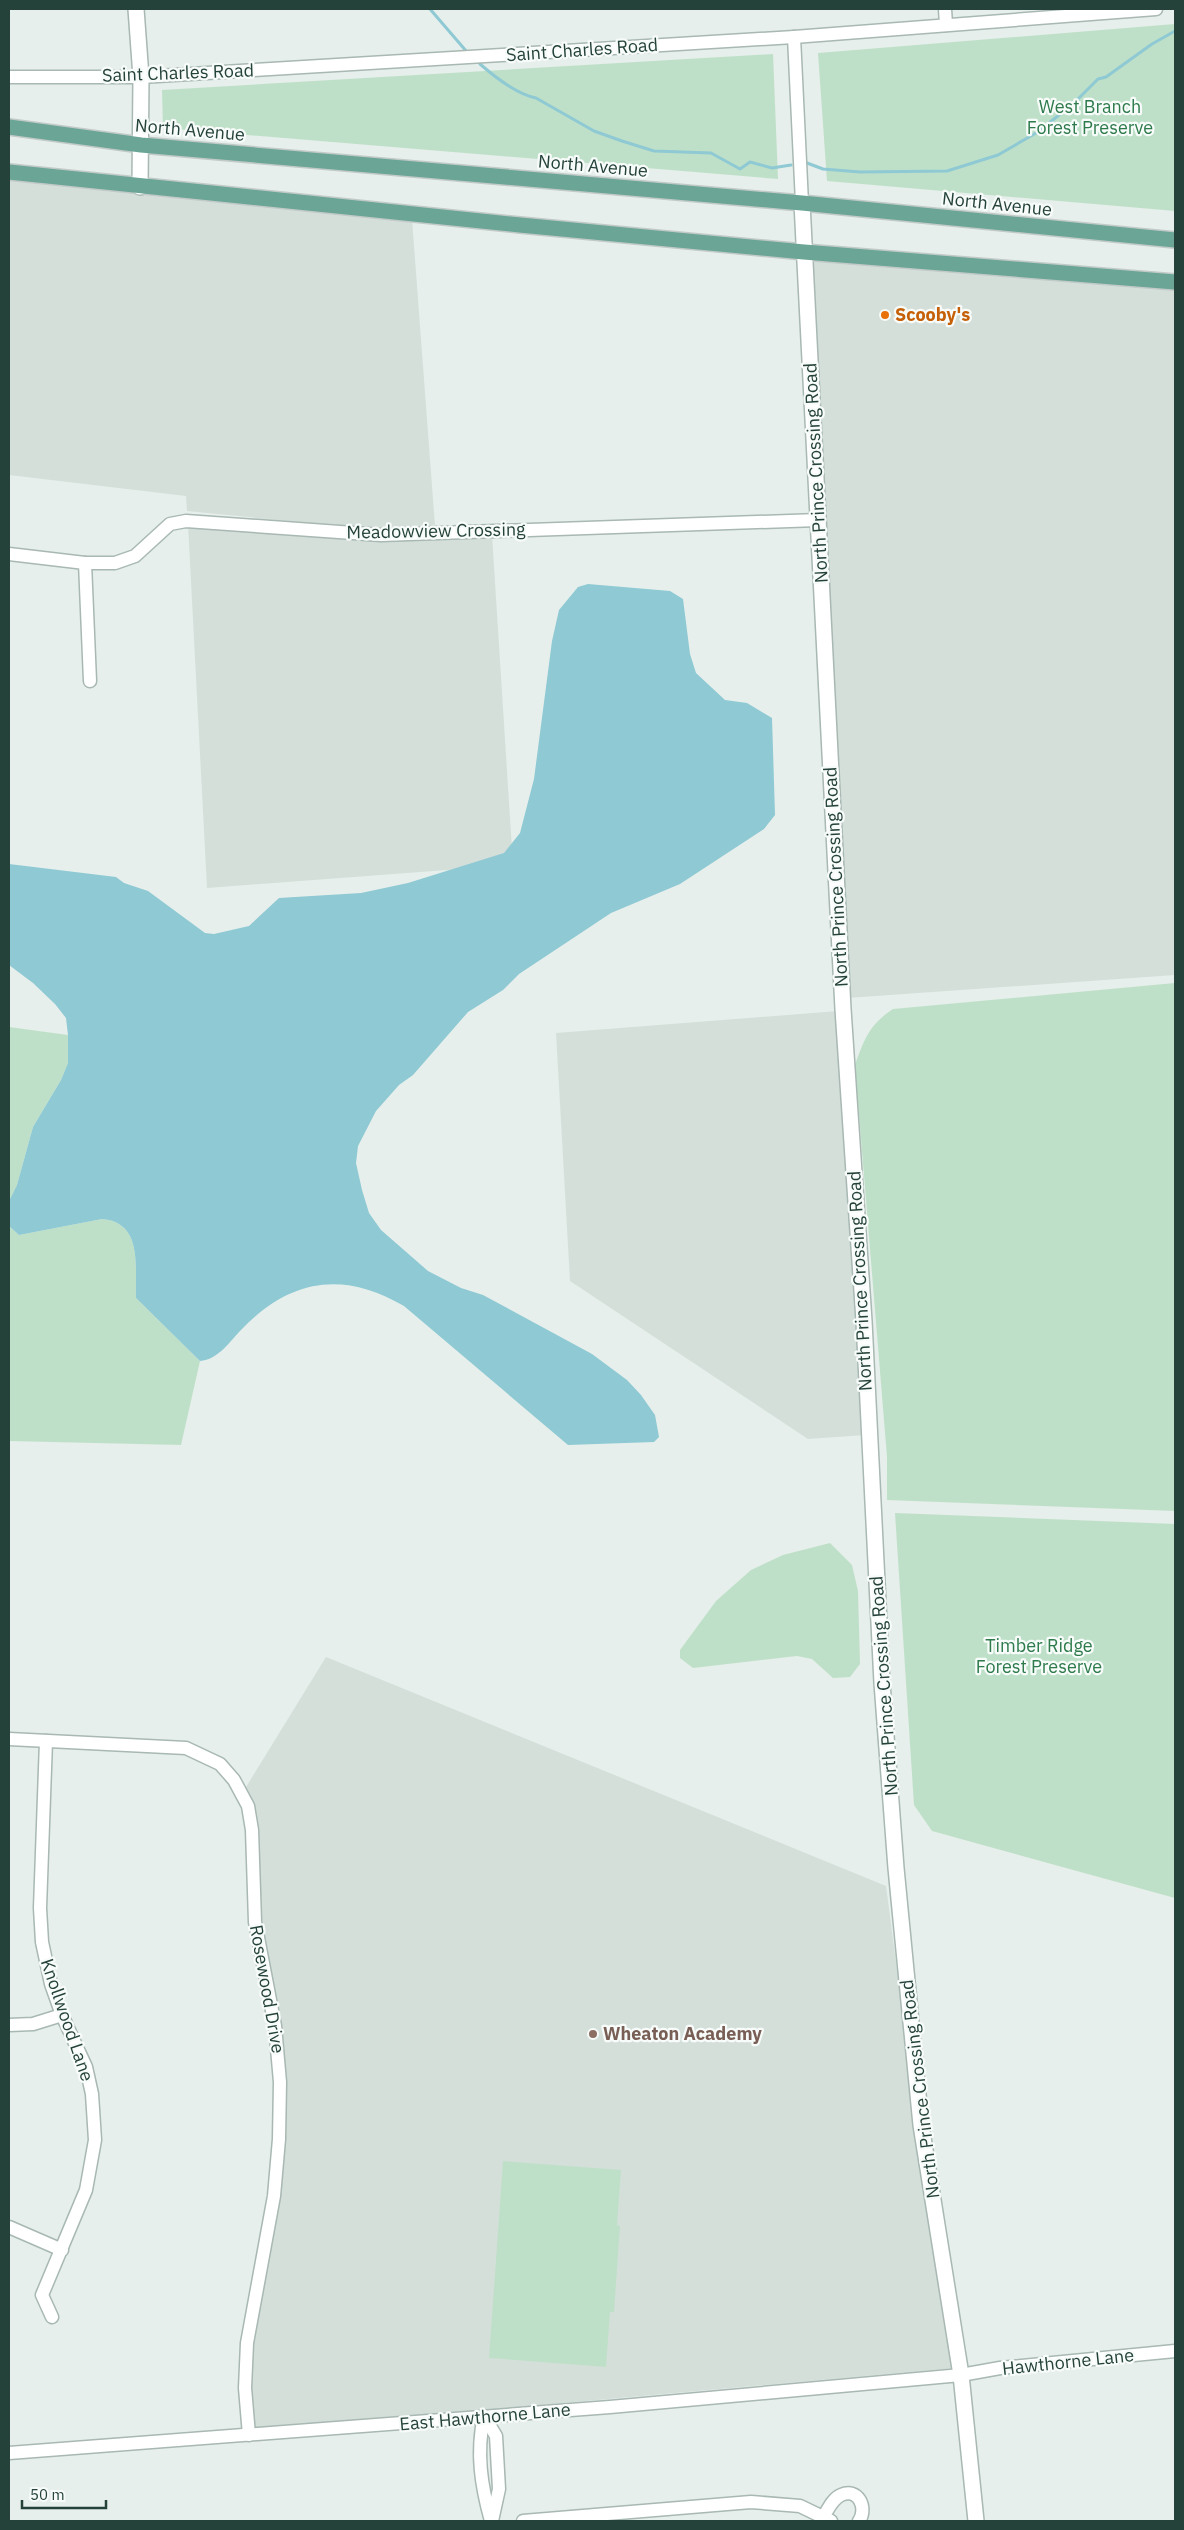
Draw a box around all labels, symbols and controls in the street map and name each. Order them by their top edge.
street label: Saint Charles Road [505,33,659,66]
street label: Saint Charles Road [102,58,254,87]
park label: West Branch Forest Preserve [1027,95,1153,139]
street label: North Avenue [134,113,246,146]
street label: North Avenue [537,149,649,182]
street label: North Avenue [941,186,1053,221]
place label: Scooby's [895,303,970,326]
marker: Scooby's [879,309,891,321]
street label: North Prince Crossing Road [798,362,833,584]
street label: Meadowview Crossing [346,517,526,544]
street label: North Prince Crossing Road [818,766,853,988]
street label: North Prince Crossing Road [842,1170,877,1392]
street label: North Prince Crossing Road [864,1575,903,1797]
park label: Timber Ridge Forest Preserve [976,1634,1102,1678]
street label: Rosewood Drive [245,1923,290,2055]
street label: Knollwood Lane [36,1955,99,2084]
street label: North Prince Crossing Road [895,1978,944,2200]
place label: Wheaton Academy [603,2022,762,2045]
marker: Wheaton Academy [587,2028,599,2040]
street label: Hawthorne Lane [1001,2343,1135,2380]
street label: East Hawthorne Lane [398,2398,572,2435]
scale bar [22,2478,106,2510]
text: 50 m [30,2485,65,2504]

